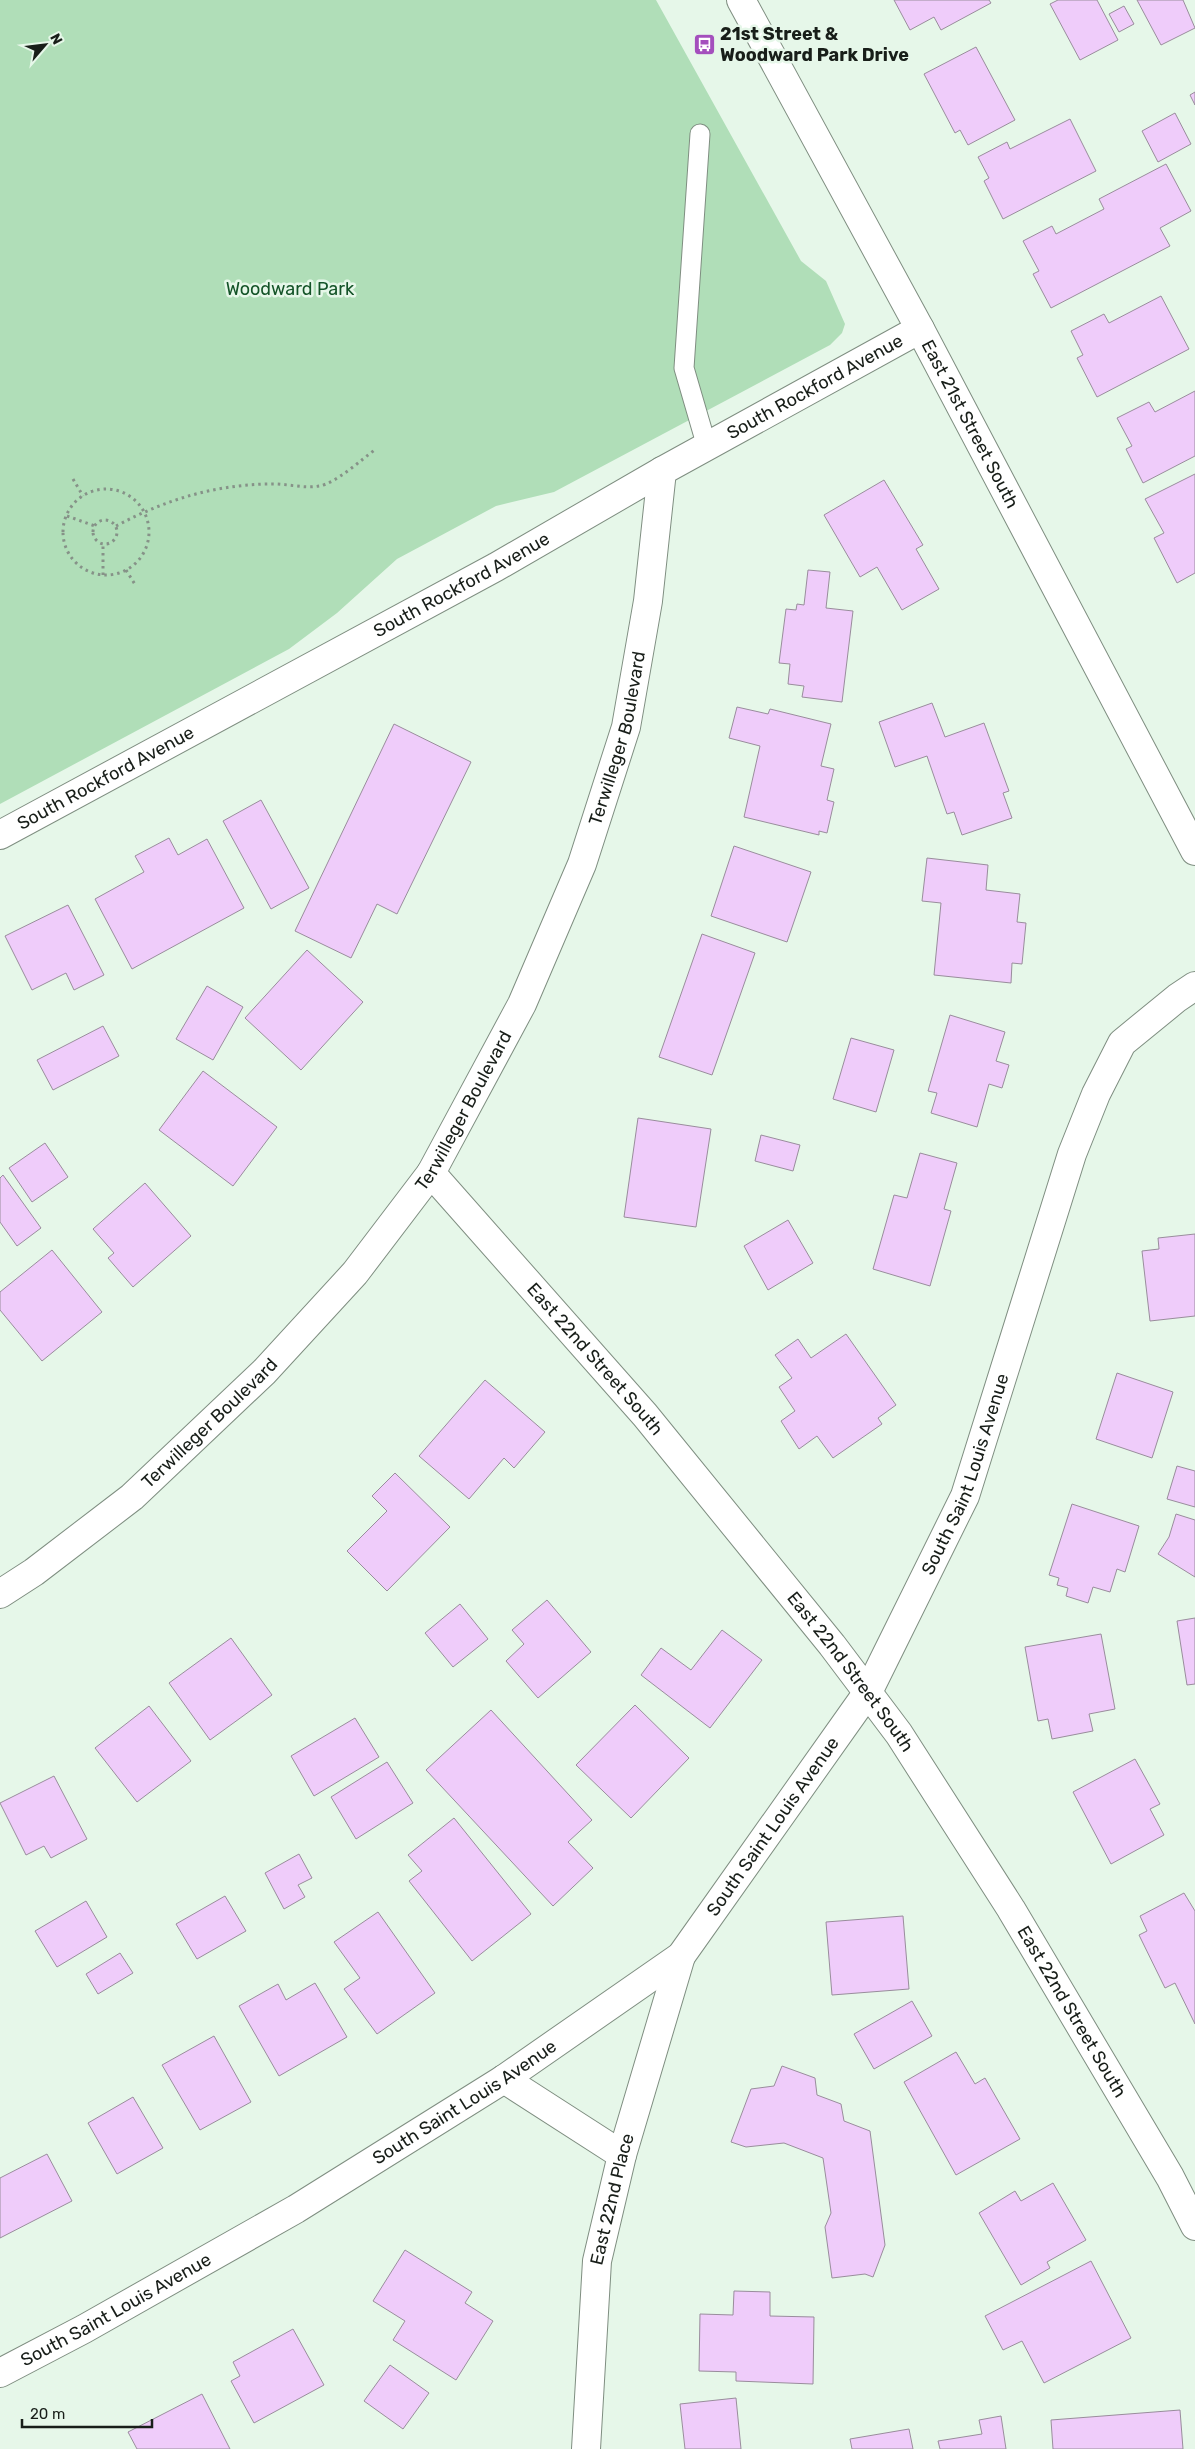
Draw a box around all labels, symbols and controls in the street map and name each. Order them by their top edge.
north arrow [20,20,70,70]
place label: 21st Street & Woodward Park Drive [720,23,909,66]
text: N [46,31,66,48]
bus stop icon: 21st Street & Woodward Park Drive [692,32,716,56]
park label: Woodward Park [226,278,355,300]
street label: South Rockford Avenue [723,330,907,444]
street label: East 21st Street South [917,336,1023,512]
street label: South Rockford Avenue [370,527,553,642]
street label: Terwilleger Boulevard [584,650,650,828]
street label: South Rockford Avenue [13,721,198,835]
street label: Terwilleger Boulevard [410,1027,516,1195]
street label: East 22nd Street South [522,1278,668,1440]
street label: Terwilleger Boulevard [137,1354,282,1493]
street label: South Saint Louis Avenue [917,1371,1014,1579]
street label: East 22nd Street South [782,1587,918,1756]
street label: South Saint Louis Avenue [702,1733,844,1920]
street label: East 22nd Street South [1013,1922,1131,2101]
street label: South Saint Louis Avenue [369,2035,561,2169]
street label: East 22nd Place [585,2131,639,2267]
street label: South Saint Louis Avenue [17,2248,215,2371]
scale bar [22,2396,152,2428]
text: 20 m [30,2405,65,2423]

